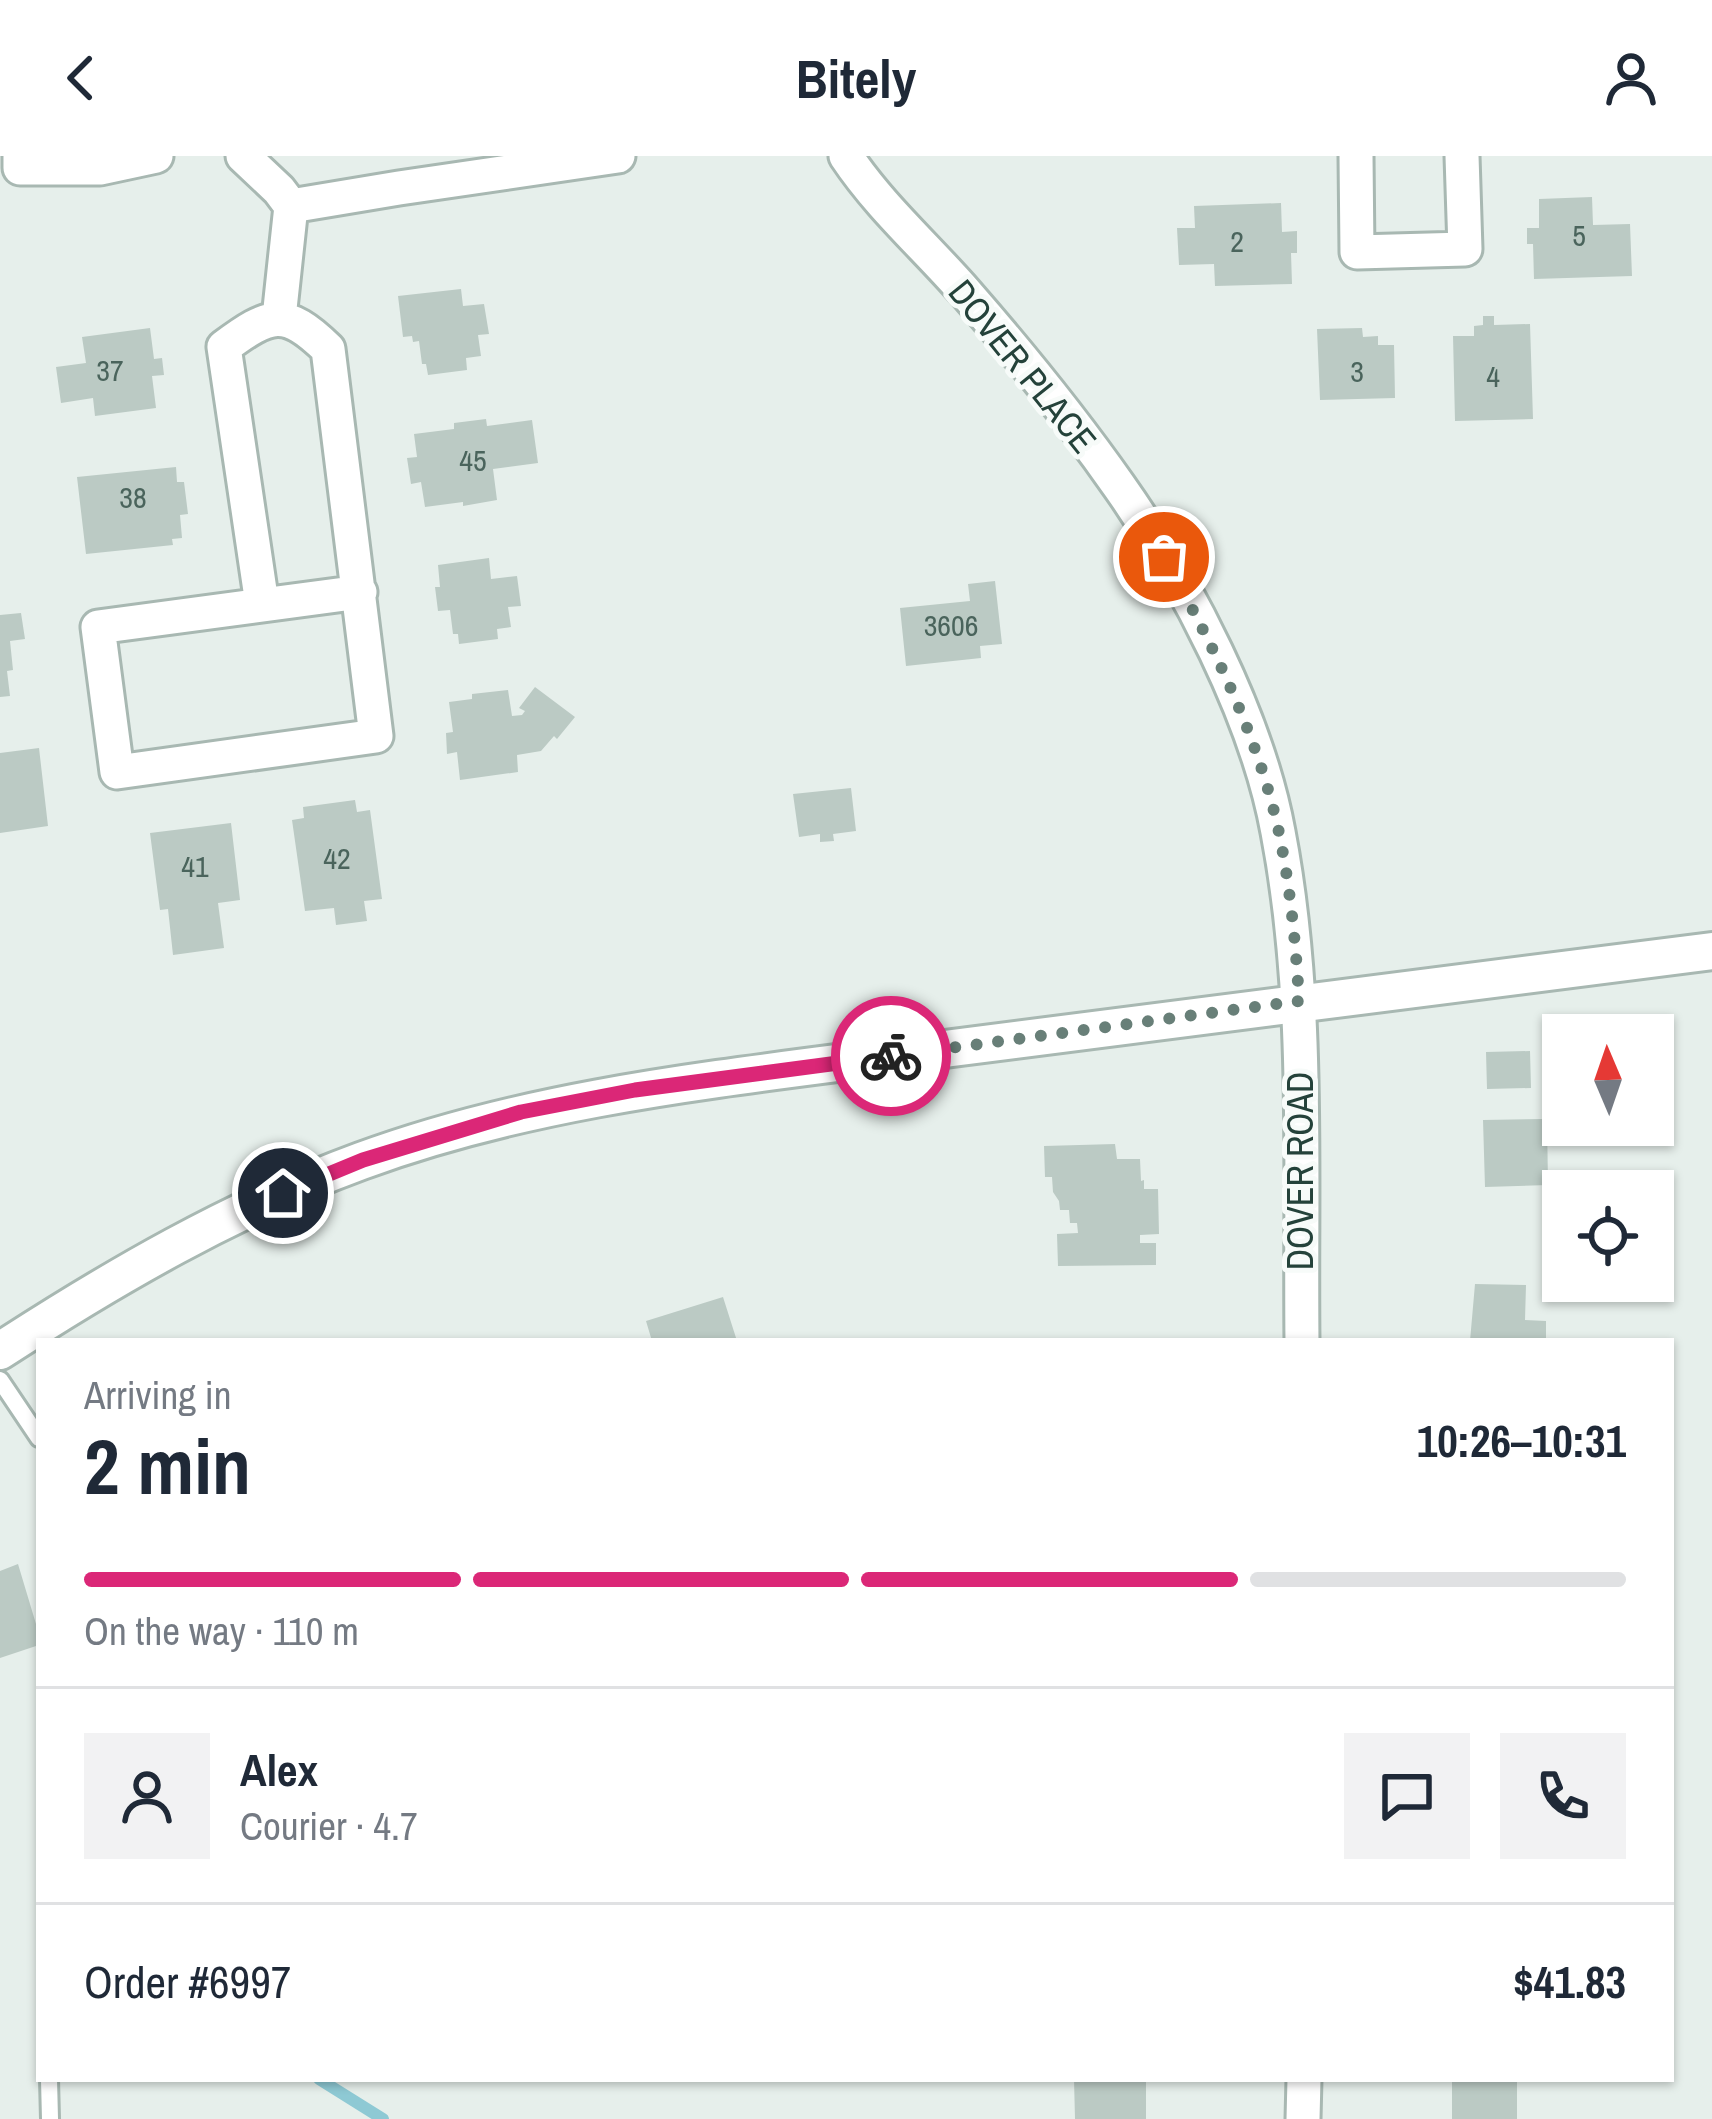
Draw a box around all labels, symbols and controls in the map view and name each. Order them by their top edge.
text: Bitely [796,42,916,115]
icon: back [48,45,114,111]
icon: person [1598,45,1664,111]
house number: 5 [1572,215,1586,255]
house number: 2 [1230,221,1244,261]
street label: DOVER PLACE [938,269,1108,463]
house number: 37 [96,350,124,390]
house number: 3 [1350,351,1364,391]
house number: 4 [1486,356,1500,396]
house number: 45 [459,440,487,480]
house number: 38 [119,477,147,517]
pin [1113,506,1215,608]
icon: bag [1131,524,1197,590]
house number: 3606 [924,605,978,645]
house number: 42 [323,838,351,878]
house number: 41 [181,846,209,886]
courier [831,996,951,1116]
north arrow [1542,1014,1674,1146]
map controls [1542,1014,1674,1302]
icon: bike [858,1023,924,1089]
street label: DOVER ROAD [1276,1072,1324,1270]
pin [232,1142,334,1244]
icon: home [250,1160,316,1226]
button: locate [1542,1170,1674,1302]
text: Arriving in [84,1369,232,1421]
text: 10:26–10:31 [1417,1410,1626,1471]
text: 2 min [84,1413,251,1518]
text: On the way · 110 m [84,1605,359,1657]
button: person [84,1733,210,1859]
button: chat [1344,1733,1470,1859]
button: phone [1500,1733,1626,1859]
text: Alex [240,1739,318,1800]
text: Courier · 4.7 [240,1800,418,1852]
text: Order #6997 [84,1951,291,2012]
text: $41.83 [1513,1951,1626,2012]

